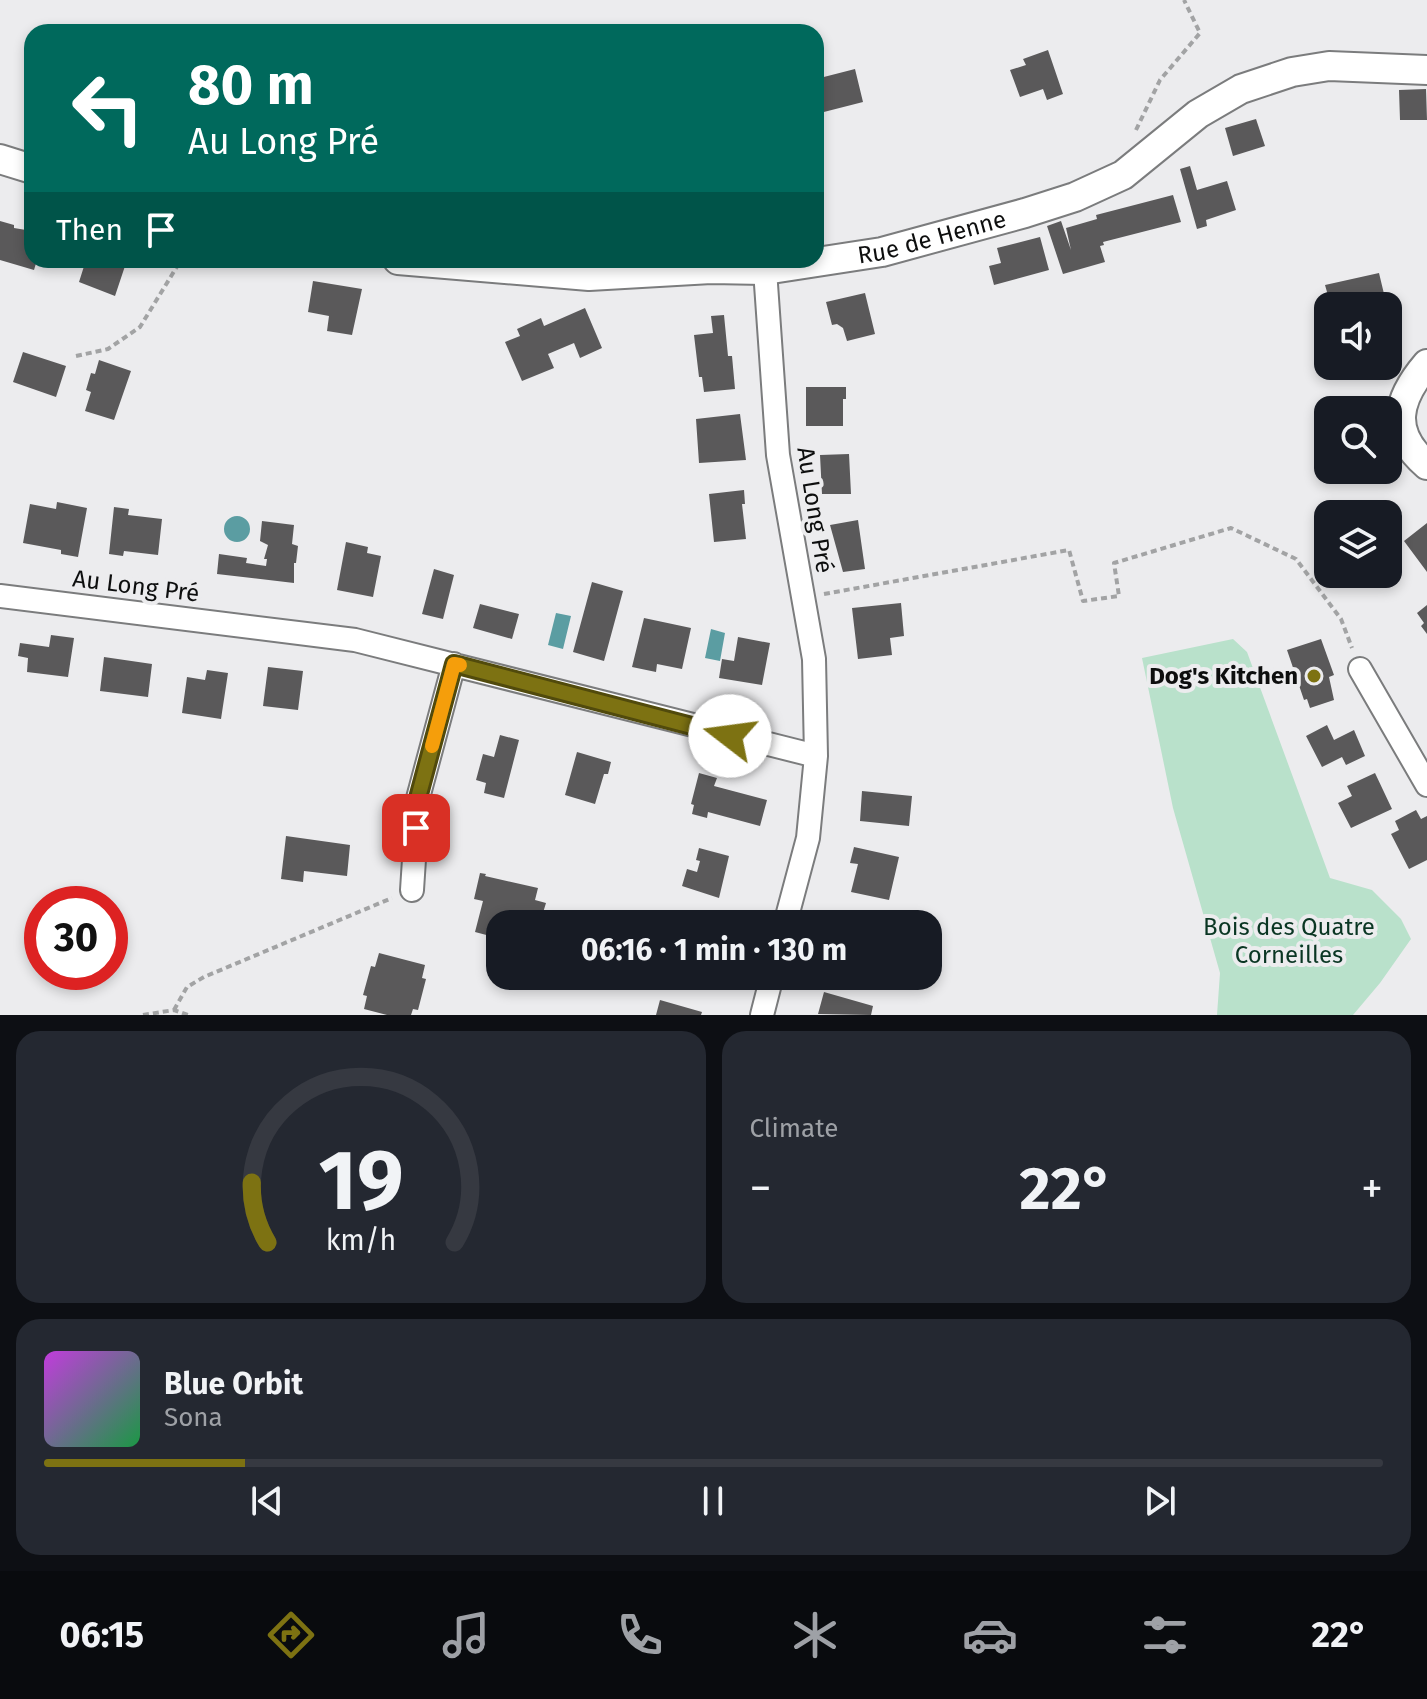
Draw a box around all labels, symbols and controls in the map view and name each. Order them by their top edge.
text: 80 m [188,52,314,119]
icon: left [56,56,160,160]
text: Au Long Pré [188,120,379,164]
street label: Rue de Henne [856,205,1009,270]
icon: arrive [139,208,183,252]
text: Then [56,212,123,248]
map controls [1314,292,1402,588]
button: sound [1314,292,1402,380]
button: search [1314,396,1402,484]
street label: Au Long Pré [791,445,839,575]
button: layers [1314,500,1402,588]
street label: Au Long Pré [71,564,201,608]
place label: Dog's Kitchen [1149,662,1298,690]
marker: Dog's Kitchen [1305,667,1323,685]
position arrow [688,694,772,778]
pin [382,794,450,862]
icon: arrive [394,806,438,850]
speed limit sign: 30 [24,886,128,990]
park label: Bois des Quatre Corneilles [1203,913,1375,969]
text: 06:16 · 1 min · 130 m [581,932,847,968]
text: Climate [750,1113,838,1144]
text: 19 [318,1131,403,1231]
text: 22° [1020,1153,1113,1225]
text: − [750,1162,772,1215]
text: + [1361,1162,1383,1215]
text: km/h [325,1223,396,1258]
text: Blue Orbit [164,1366,303,1402]
text: Sona [164,1402,223,1433]
icon: previous [245,1479,289,1523]
icon: pause [691,1479,735,1523]
icon: next [1138,1479,1182,1523]
icon: directions [263,1607,319,1663]
icon: music [438,1607,494,1663]
icon: phone [612,1607,668,1663]
icon: climate [787,1607,843,1663]
icon: car [962,1607,1018,1663]
icon: filters [1137,1607,1193,1663]
text: 06:15 [59,1613,144,1657]
text: 22° [1312,1613,1368,1657]

